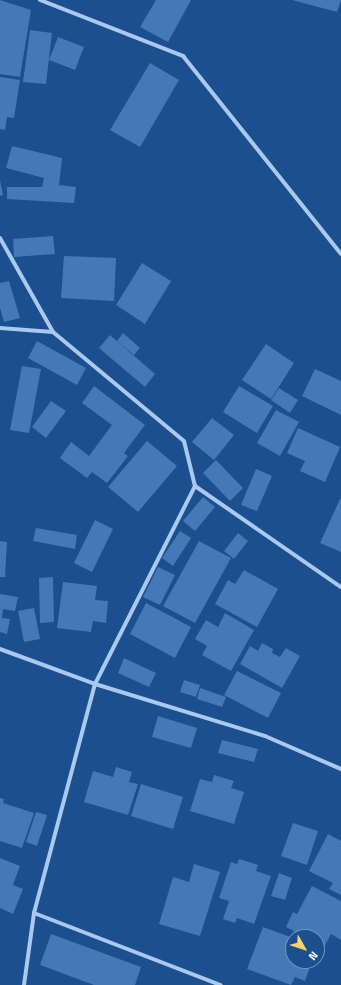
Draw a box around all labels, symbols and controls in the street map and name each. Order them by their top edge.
north arrow [285,929,325,969]
text: N [305,948,322,964]

